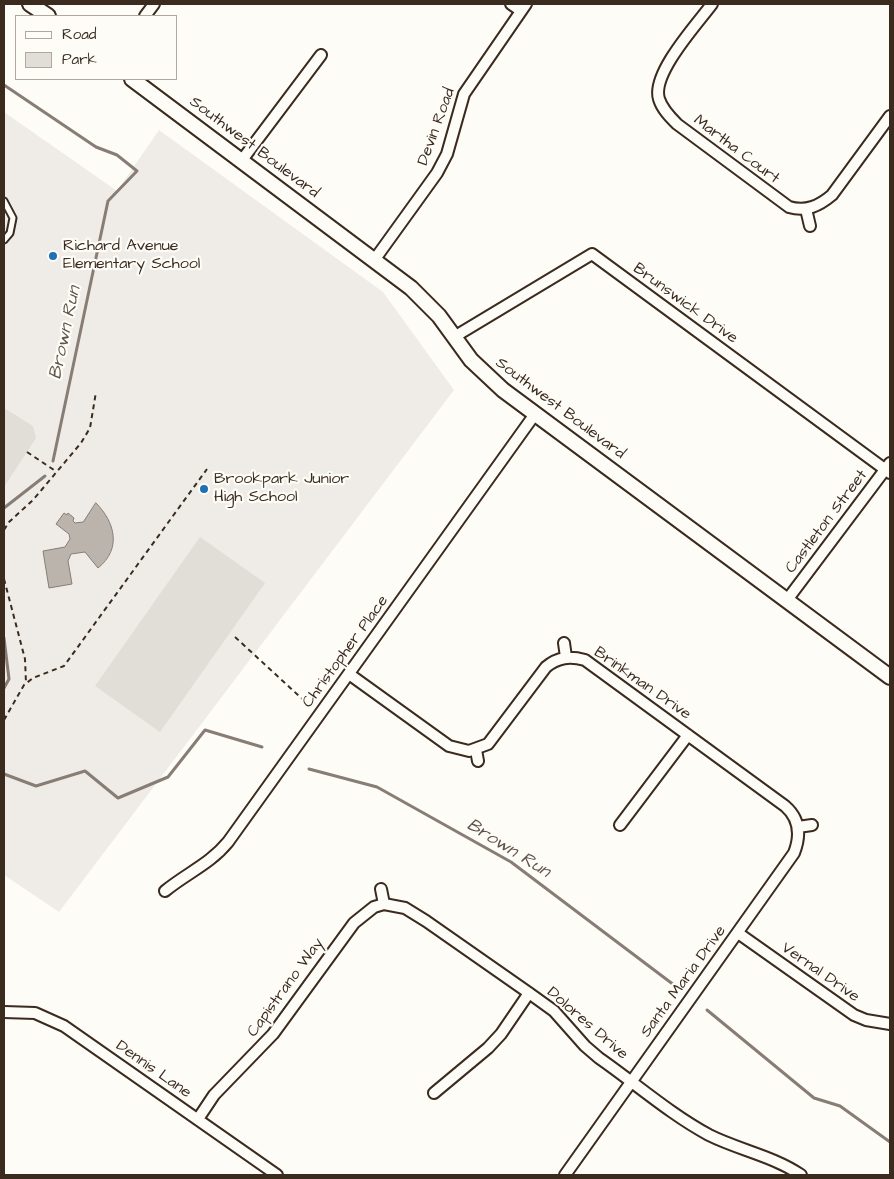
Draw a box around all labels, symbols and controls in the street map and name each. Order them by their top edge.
legend [15,15,178,80]
text: Road [62,24,96,45]
text: Park [62,49,97,70]
street label: Devin Road [414,86,460,168]
street label: Southwest Boulevard [185,93,323,203]
street label: Martha Court [689,111,783,189]
place label: Richard Avenue Elementary School [63,237,200,275]
marker: Richard Avenue Elementary School [47,250,59,262]
street label: Brunswick Drive [629,260,741,348]
water label: Brown Run [46,284,86,382]
street label: Southwest Boulevard [491,354,629,464]
street label: Castleton Street [782,467,872,577]
place label: Brookpark Junior High School [214,470,349,508]
marker: Brookpark Junior High School [198,483,210,495]
street label: Christopher Place [299,592,393,712]
street label: Brinkman Drive [590,643,694,725]
water label: Brown Run [462,815,554,883]
street label: Santa Maria Drive [637,922,731,1042]
street label: Capistrano Way [244,935,328,1041]
street label: Vernal Drive [777,939,863,1007]
street label: Dolores Drive [542,983,632,1065]
street label: Dennis Lane [112,1037,194,1103]

